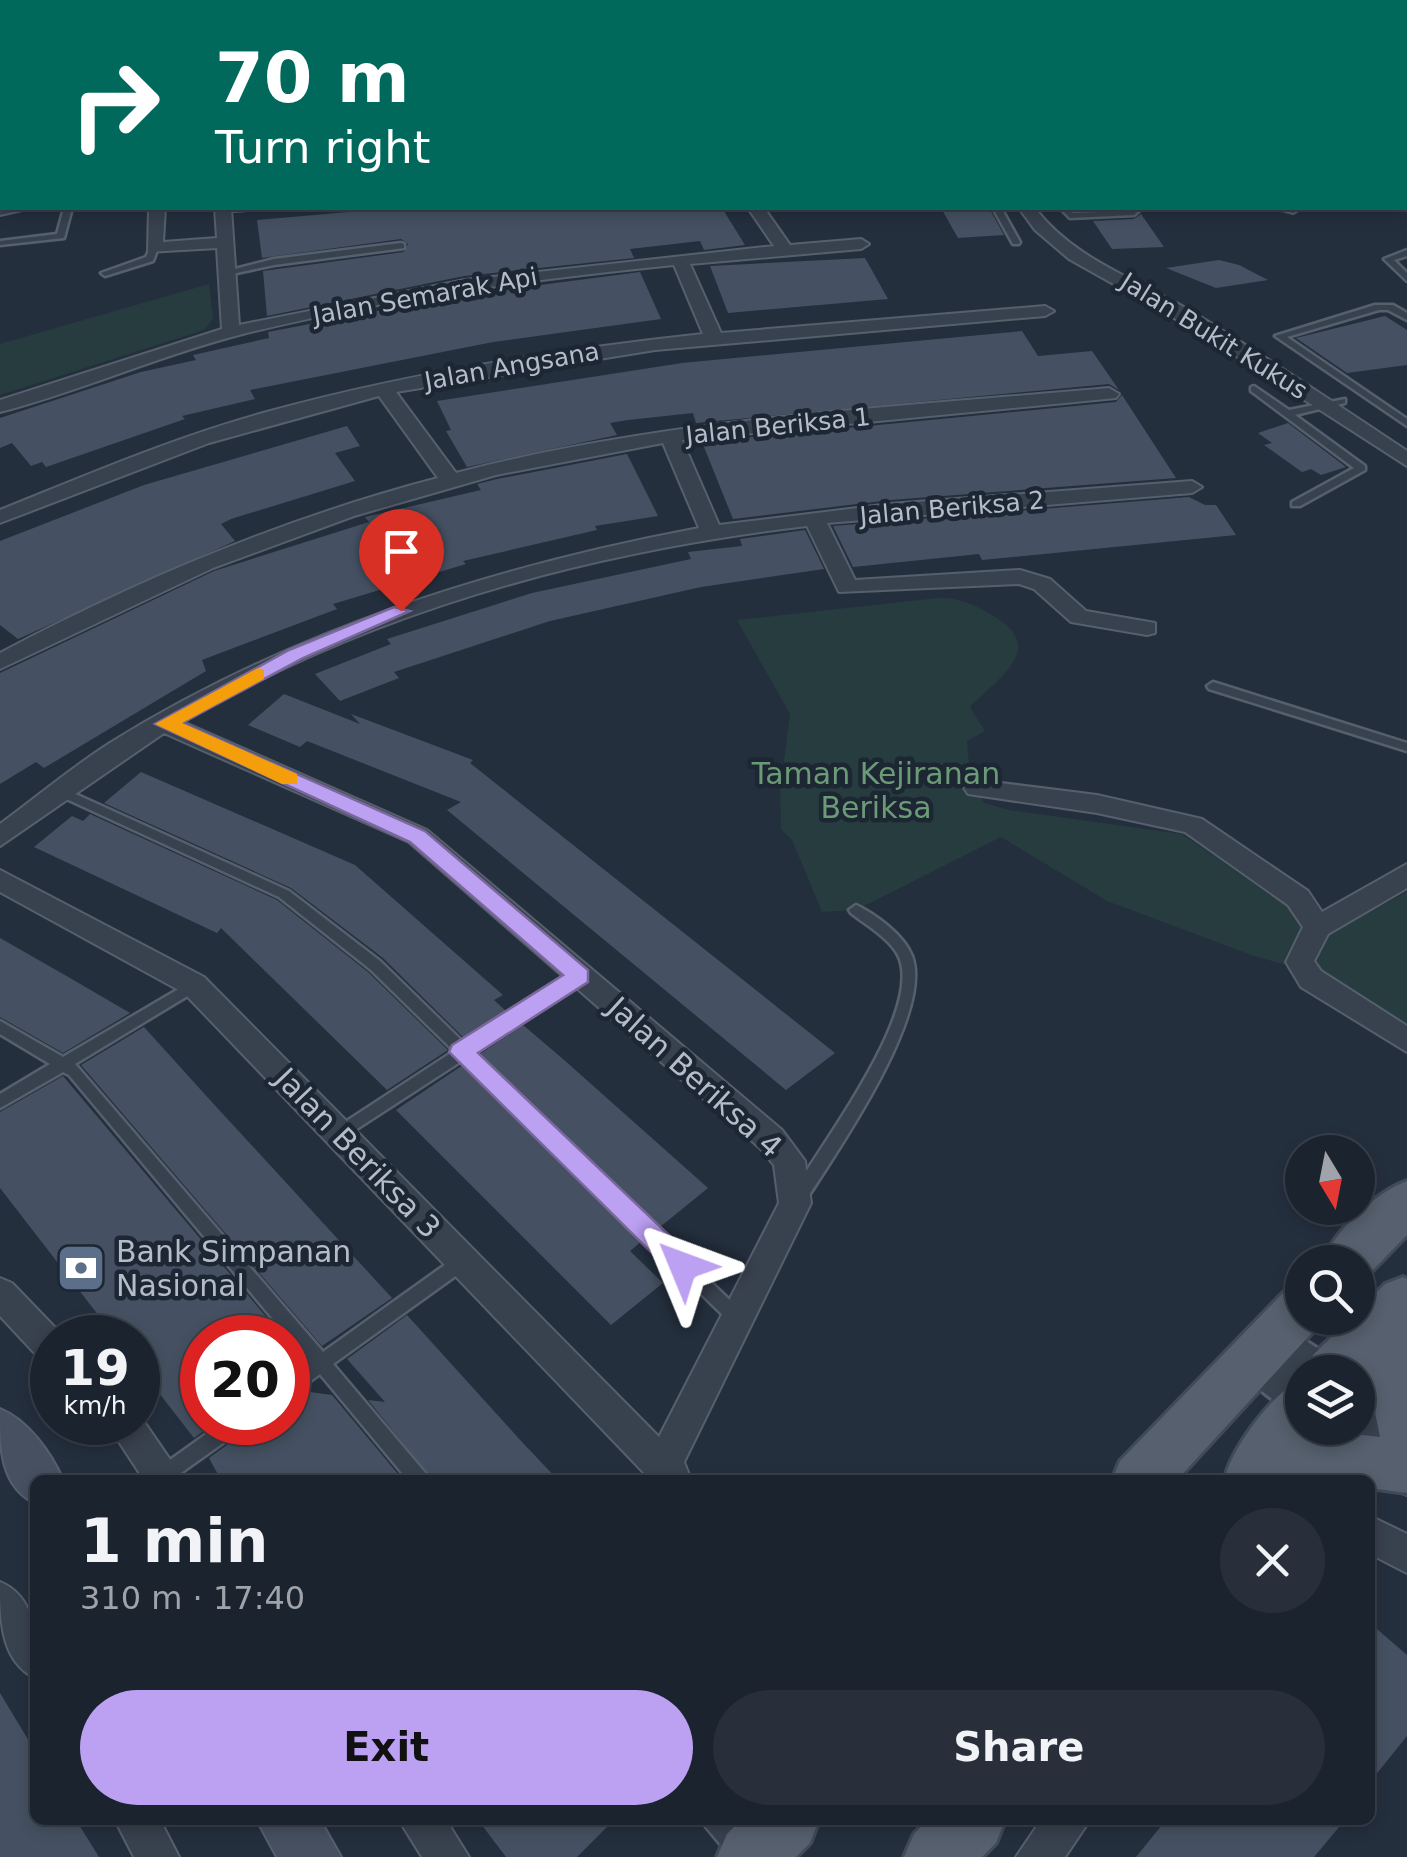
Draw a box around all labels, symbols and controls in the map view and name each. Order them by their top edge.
text: 70 m [215,37,410,119]
icon: right [50,40,180,170]
text: Turn right [215,121,430,174]
street label: Jalan Semarak Api [308,262,540,330]
street label: Jalan Bukit Kukus [1114,266,1313,405]
street label: Jalan Angsana [420,336,602,396]
street label: Jalan Beriksa 1 [682,402,872,450]
street label: Jalan Beriksa 2 [857,485,1046,531]
pin [359,509,444,612]
icon: arrive [374,524,429,579]
park label: Taman Kejiranan Beriksa [751,756,1000,825]
street label: Jalan Beriksa 4 [599,988,789,1164]
street label: Jalan Beriksa 3 [267,1059,448,1245]
north arrow [1285,1135,1375,1225]
map controls [1285,1135,1375,1445]
position arrow [631,1214,735,1318]
place label: Bank Simpanan Nasional [116,1234,351,1303]
bank icon: Bank Simpanan Nasional [55,1242,107,1294]
button: search [1285,1245,1375,1335]
speed limit sign: 20 [180,1315,310,1445]
text: 19 [60,1339,130,1397]
button: layers [1285,1355,1375,1445]
text: km/h [63,1391,127,1420]
text: 1 min [80,1506,268,1576]
button: close [1220,1508,1325,1613]
text: 310 m · 17:40 [80,1579,305,1617]
button: Exit [80,1690,693,1805]
button: Share [713,1690,1325,1805]

